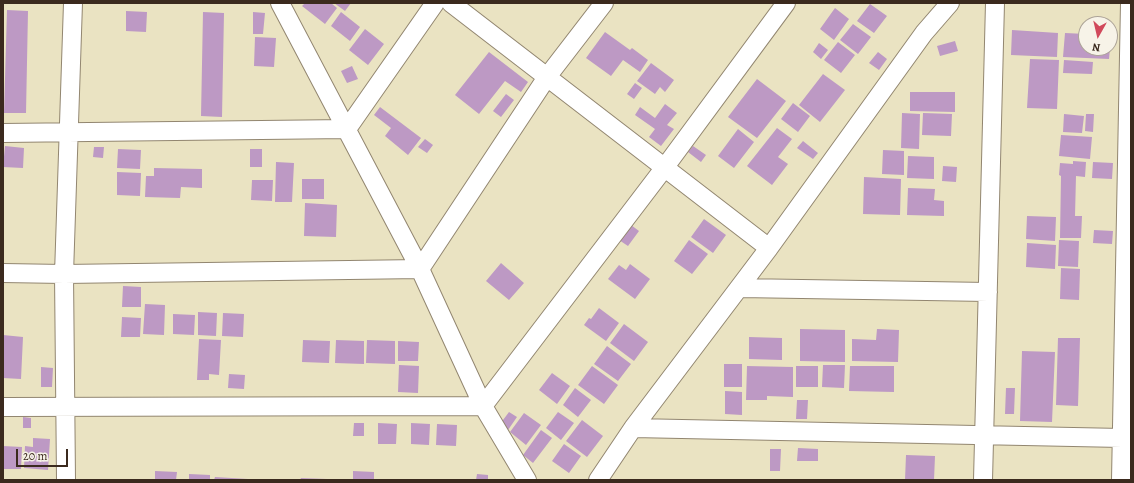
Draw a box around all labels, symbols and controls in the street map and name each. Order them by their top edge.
north arrow [1078,16,1118,56]
text: N [1091,39,1101,55]
scale bar [18,441,70,467]
text: 20 m [23,448,47,464]

